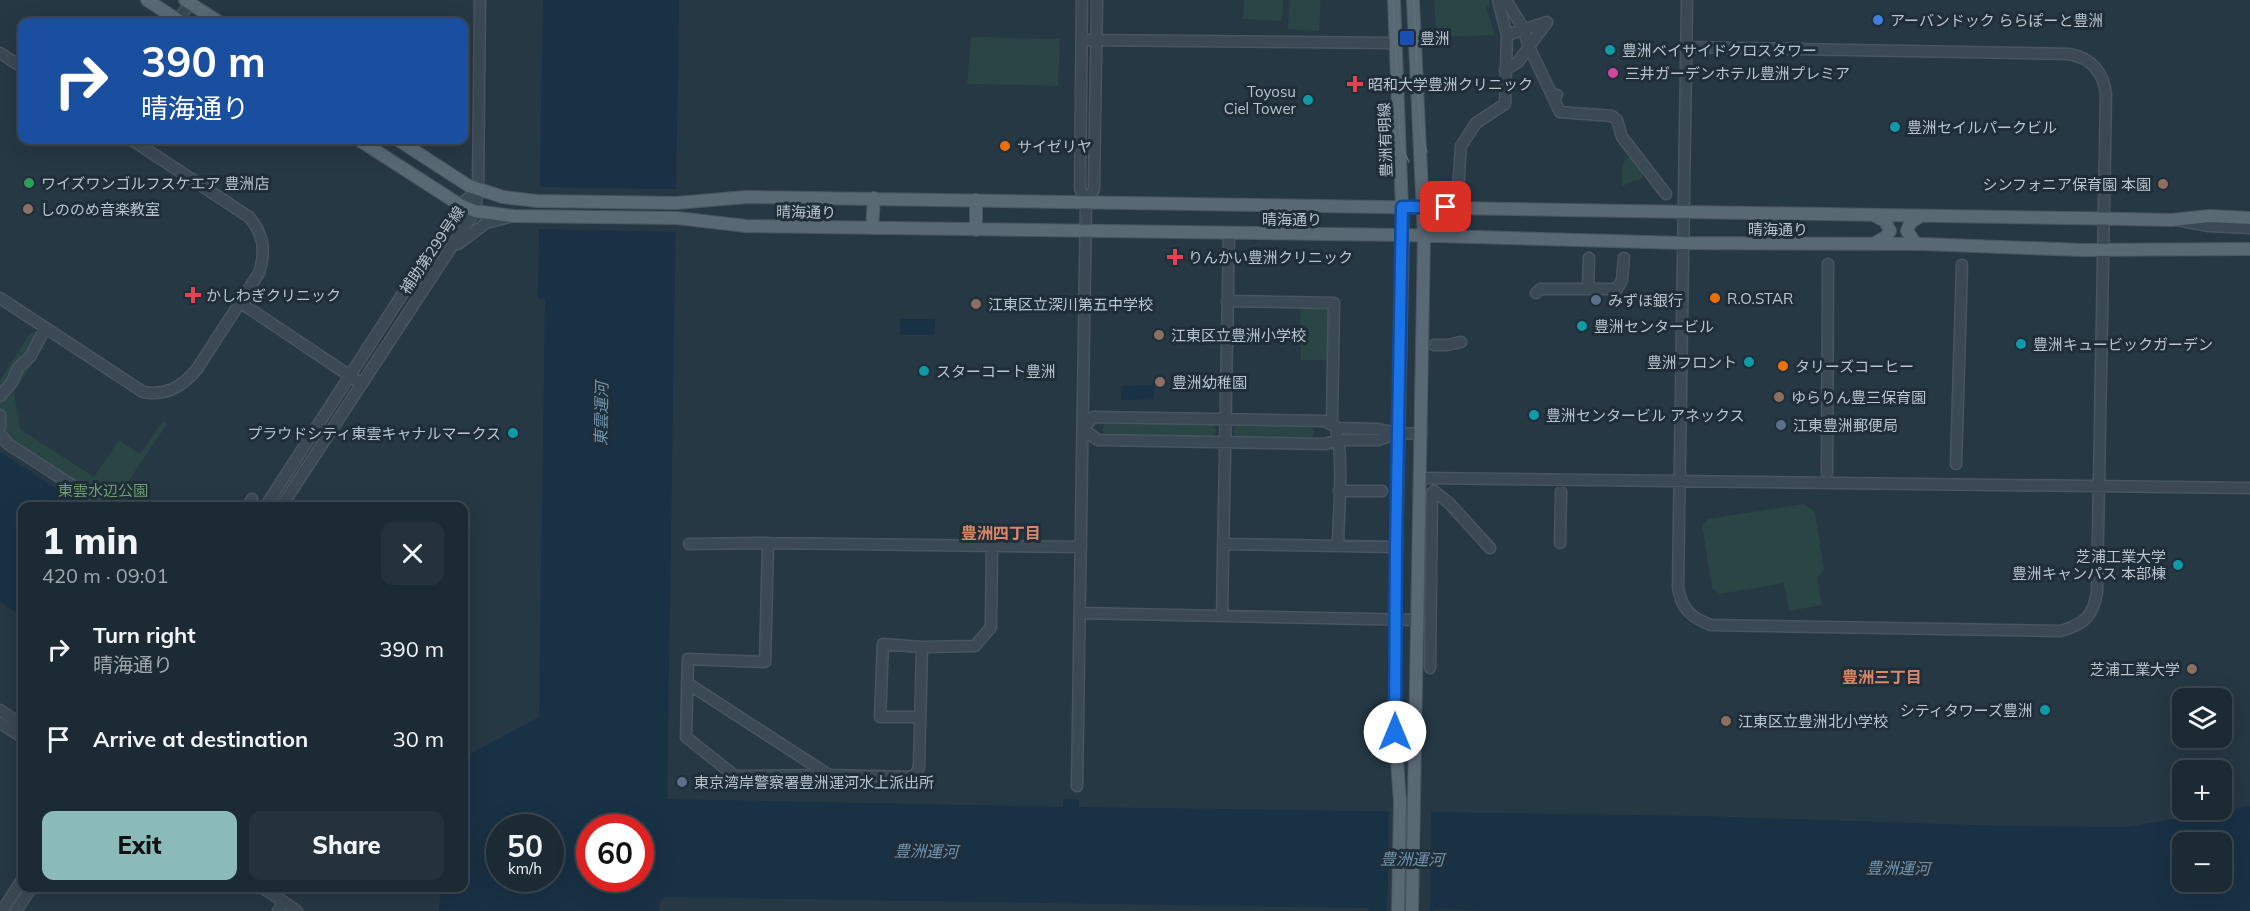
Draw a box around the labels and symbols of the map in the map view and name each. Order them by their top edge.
place label: アーバンドック ららぽーと豊洲 [1890,11,2104,30]
marker: アーバンドック ららぽーと豊洲 [1871,13,1885,27]
marker: 豊洲 [1398,29,1416,47]
place label: 豊洲 [1420,29,1450,48]
place label: 豊洲ベイサイドクロスタワー [1622,41,1817,60]
marker: 豊洲ベイサイドクロスタワー [1603,43,1617,57]
place label: 三井ガーデンホテル豊洲プレミア [1625,64,1850,83]
marker: 三井ガーデンホテル豊洲プレミア [1606,66,1620,80]
marker: 昭和大学豊洲クリニック [1346,75,1364,93]
place label: 昭和大学豊洲クリニック [1368,75,1533,94]
place label: Toyosu Ciel Tower [1224,82,1297,118]
marker: Toyosu Ciel Tower [1301,93,1315,107]
street label: 豊洲有明線 [1374,102,1396,178]
place label: 豊洲セイルパークビル [1907,118,2057,137]
marker: 豊洲セイルパークビル [1888,120,1902,134]
place label: サイゼリヤ [1017,137,1092,156]
marker: サイゼリヤ [998,139,1012,153]
place label: ワイズワンゴルフスケエア 豊洲店 [41,174,269,193]
place label: シンフォニア保育園 本園 [1983,175,2151,194]
marker: ワイズワンゴルフスケエア 豊洲店 [22,176,36,190]
marker: シンフォニア保育園 本園 [2156,177,2170,191]
pin [1420,181,1471,232]
place label: しののめ音楽教室 [40,200,160,219]
marker: しののめ音楽教室 [21,202,35,216]
street label: 補助第299号線 [396,202,468,298]
street label: 晴海通り [776,202,836,222]
street label: 晴海通り [1262,210,1322,229]
street label: 晴海通り [1748,220,1808,239]
marker: りんかい豊洲クリニック [1166,248,1184,266]
place label: りんかい豊洲クリニック [1188,248,1353,267]
marker: かしわぎクリニック [184,286,202,304]
place label: かしわぎクリニック [206,286,341,305]
place label: R.O.STAR [1727,289,1793,308]
place label: みずほ銀行 [1608,291,1683,310]
marker: R.O.STAR [1708,291,1722,305]
marker: みずほ銀行 [1589,293,1603,307]
place label: 江東区立深川第五中学校 [988,295,1153,314]
marker: 江東区立深川第五中学校 [969,297,983,311]
place label: 豊洲センタービル [1594,317,1714,336]
marker: 豊洲センタービル [1575,319,1589,333]
place label: 江東区立豊洲小学校 [1171,326,1306,345]
marker: 江東区立豊洲小学校 [1152,328,1166,342]
place label: 豊洲キュービックガーデン [2033,335,2213,354]
marker: 豊洲キュービックガーデン [2014,337,2028,351]
place label: 豊洲フロント [1647,353,1737,372]
marker: 豊洲フロント [1742,355,1756,369]
place label: タリーズコーヒー [1795,357,1914,376]
marker: タリーズコーヒー [1776,359,1790,373]
place label: スターコート豊洲 [936,362,1056,381]
marker: スターコート豊洲 [917,364,931,378]
place label: 豊洲幼稚園 [1172,373,1247,392]
marker: 豊洲幼稚園 [1153,375,1167,389]
water label: 東雲運河 [590,379,612,446]
place label: ゆらりん豊三保育園 [1791,388,1926,407]
marker: ゆらりん豊三保育園 [1772,390,1786,404]
place label: 豊洲センタービル アネックス [1546,406,1744,425]
marker: 豊洲センタービル アネックス [1527,408,1541,422]
place label: 江東豊洲郵便局 [1793,416,1898,435]
marker: 江東豊洲郵便局 [1774,418,1788,432]
place label: プラウドシティ東雲キャナルマークス [247,424,501,443]
marker: プラウドシティ東雲キャナルマークス [506,426,520,440]
park label: 東雲水辺公園 [58,481,148,500]
district label: 豊洲四丁目 [961,523,1041,543]
place label: 芝浦工業大学 豊洲キャンパス 本部棟 [2012,547,2166,583]
marker: 芝浦工業大学 豊洲キャンパス 本部棟 [2171,558,2185,572]
place label: 芝浦工業大学 [2090,660,2180,679]
marker: 芝浦工業大学 [2185,662,2199,676]
district label: 豊洲三丁目 [1842,667,1922,687]
position arrow [1363,700,1427,764]
place label: シティタワーズ豊洲 [1900,701,2033,720]
marker: シティタワーズ豊洲 [2038,703,2052,717]
place label: 江東区立豊洲北小学校 [1738,712,1888,731]
marker: 江東区立豊洲北小学校 [1719,714,1733,728]
place label: 東京湾岸警察署豊洲運河水上派出所 [694,773,934,792]
marker: 東京湾岸警察署豊洲運河水上派出所 [675,775,689,789]
speed limit sign: 60 [576,814,654,892]
water label: 豊洲運河 [894,840,961,862]
water label: 豊洲運河 [1380,848,1447,870]
water label: 豊洲運河 [1866,857,1933,879]

